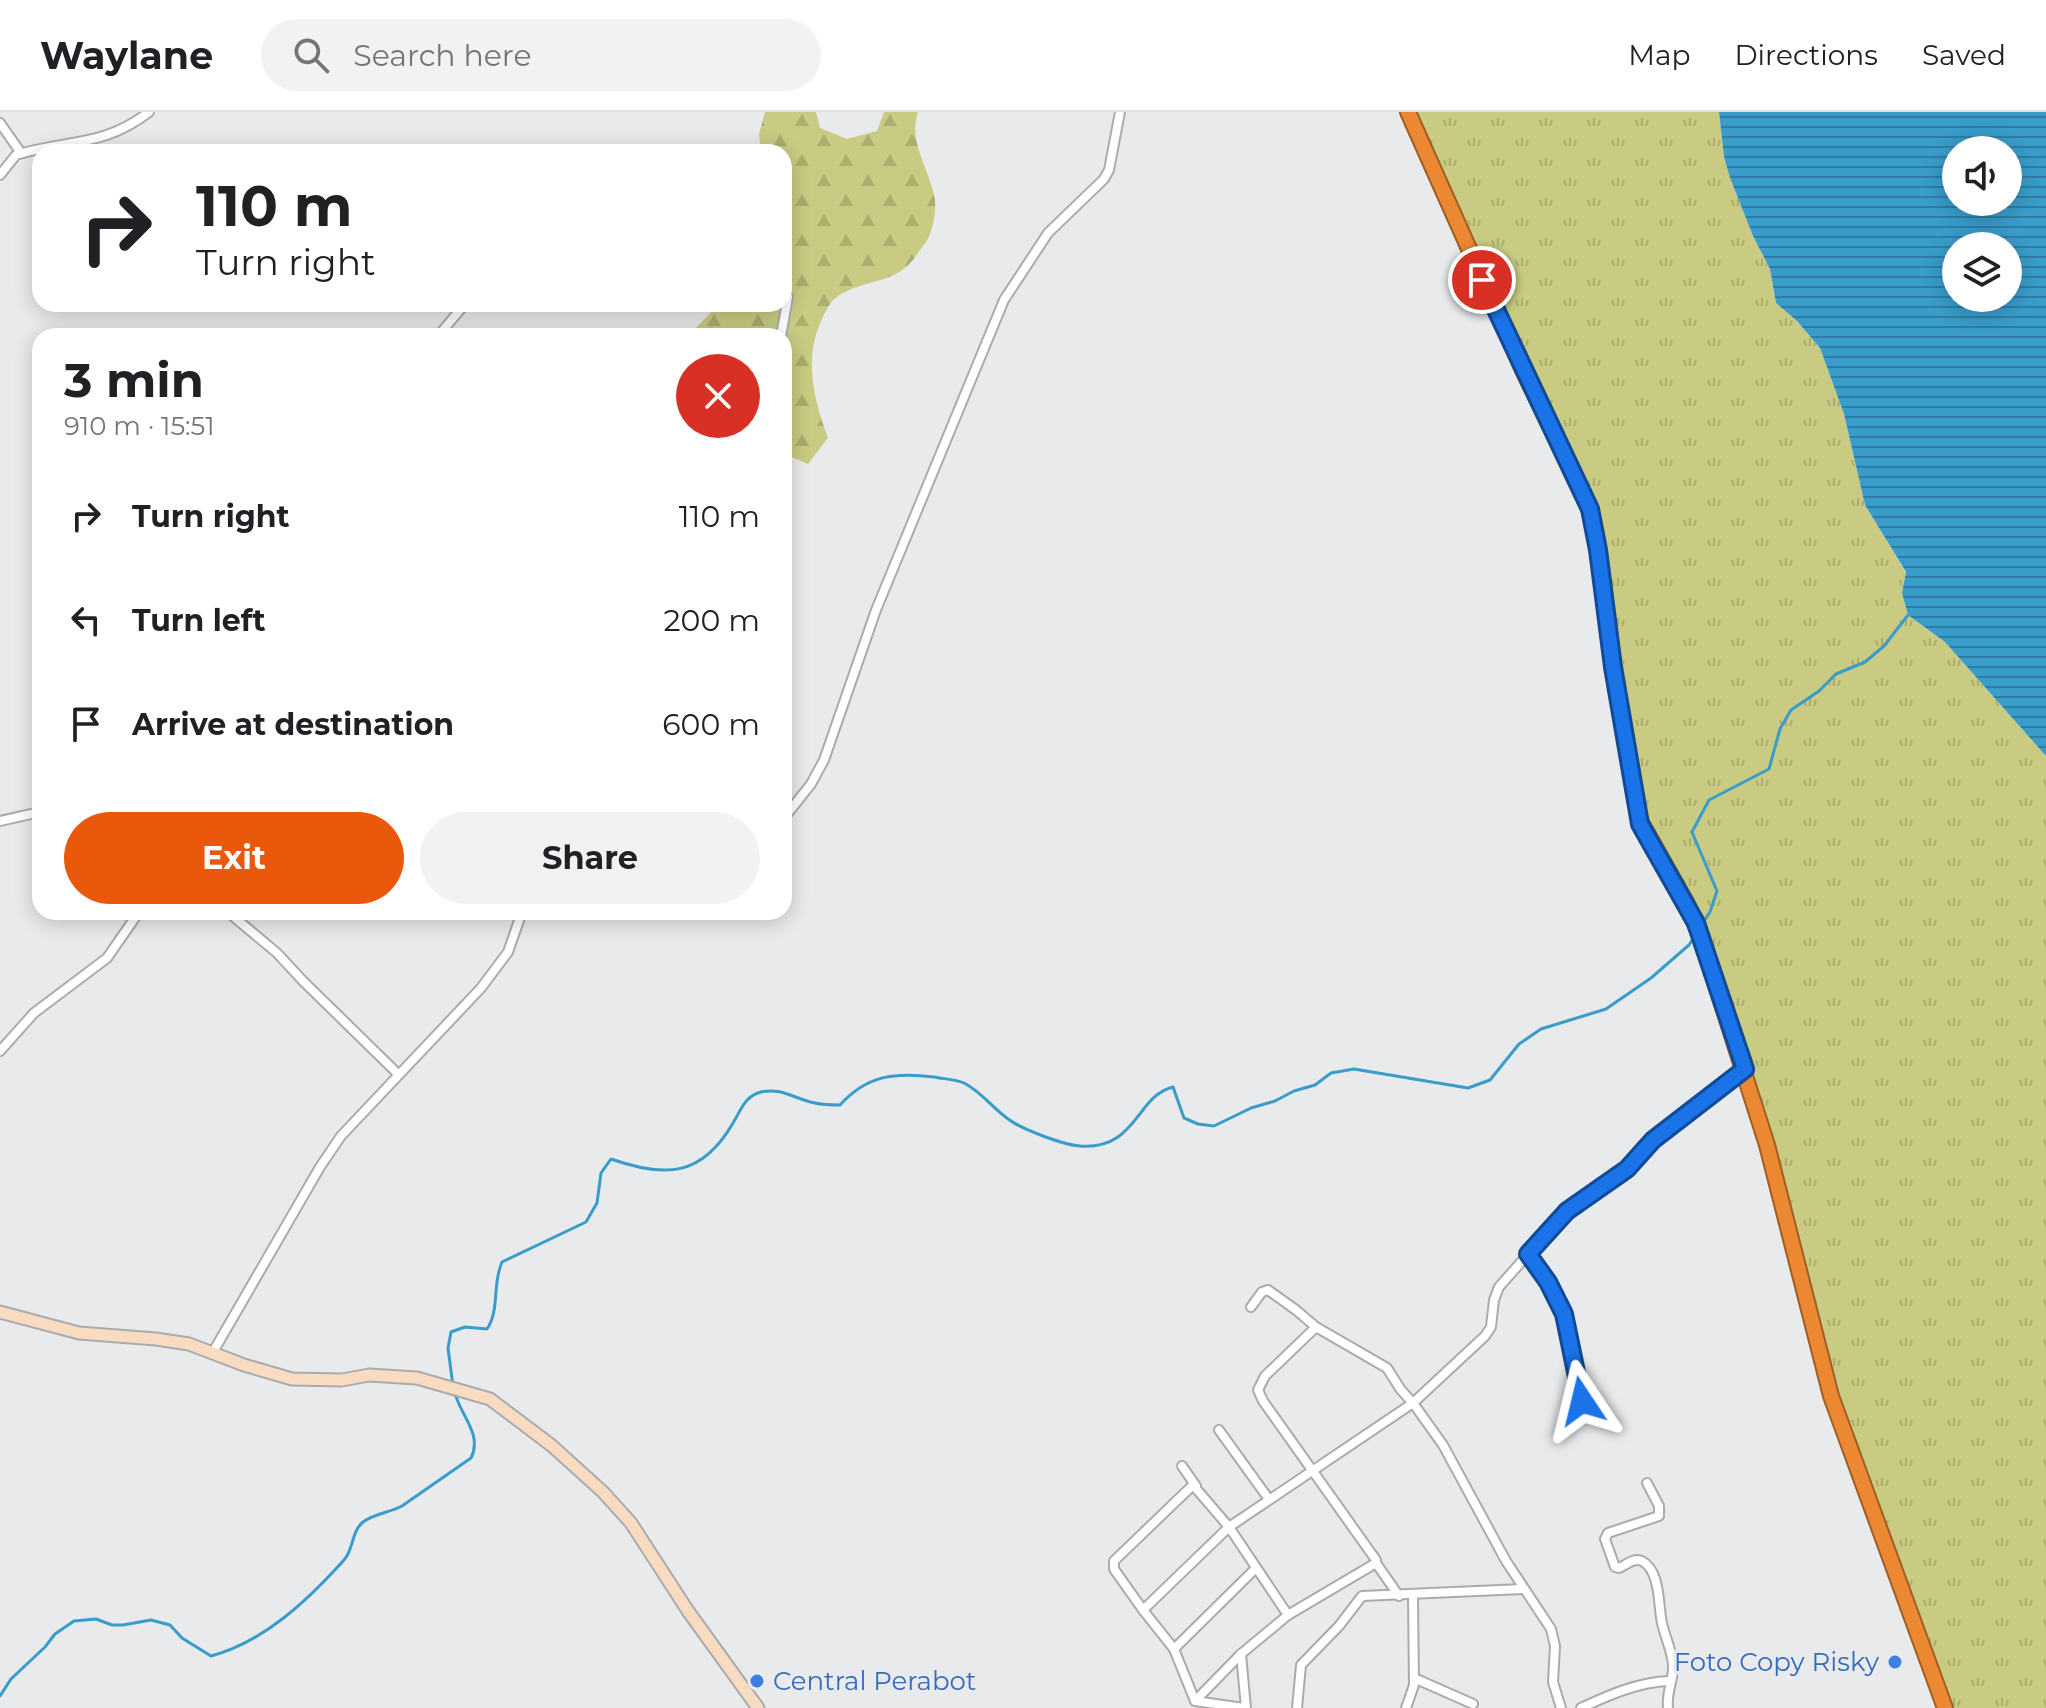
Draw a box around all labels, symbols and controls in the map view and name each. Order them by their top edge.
search box [261,19,821,91]
text: Waylane [40,32,213,79]
icon: search [289,33,333,77]
text: Search here [353,37,532,74]
text: Map [1628,38,1690,72]
text: Directions [1734,38,1878,72]
text: Saved [1922,38,2006,72]
map controls [1942,136,2022,312]
button: sound [1942,136,2022,216]
text: 110 m [196,172,353,240]
icon: right [64,176,168,280]
button: layers [1942,232,2022,312]
text: Turn right [196,240,376,284]
pin [1448,246,1516,314]
icon: arrive [1460,258,1504,302]
text: 3 min [64,351,204,409]
button: close [676,354,760,438]
text: 910 m · 15:51 [64,410,215,442]
icon: right [64,494,108,538]
text: Turn right [132,498,289,535]
text: 110 m [679,498,760,535]
icon: left [64,598,108,642]
text: Turn left [132,602,265,639]
text: 200 m [664,602,760,639]
icon: arrive [64,702,108,746]
text: Arrive at destination [132,706,454,743]
text: 600 m [662,706,760,743]
button: Exit [64,812,404,904]
button: Share [420,812,760,904]
position arrow [1540,1359,1624,1443]
place label: Foto Copy Risky [1674,1646,1880,1678]
marker: Foto Copy Risky [1886,1653,1904,1671]
place label: Central Perabot [773,1665,976,1697]
marker: Central Perabot [748,1672,766,1690]

